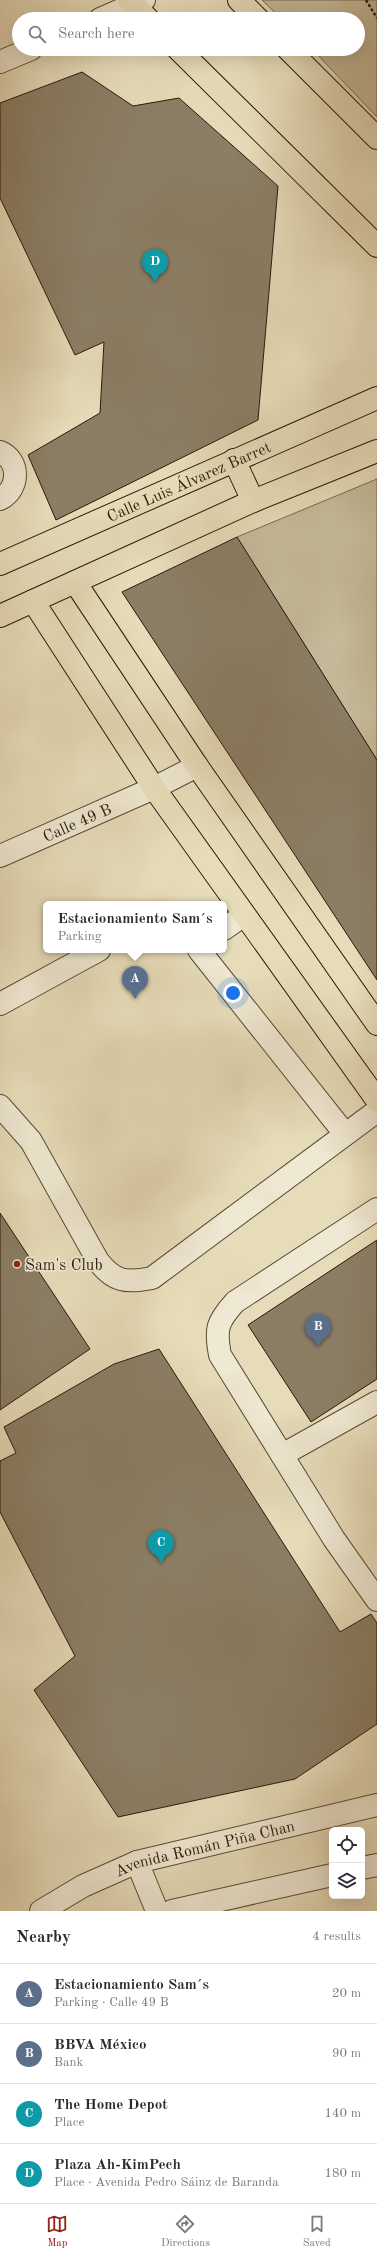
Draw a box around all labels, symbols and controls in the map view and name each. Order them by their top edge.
search box [12,12,365,56]
icon: search [26,23,48,45]
text: Search here [58,27,135,42]
pin: D [142,249,168,282]
street label: Calle Luis Álvarez Barret [105,440,274,526]
street label: Calle 49 B [41,802,114,846]
popup [43,901,227,953]
text: Estacionamiento Sam´s [57,912,213,927]
text: Parking [57,930,102,943]
pin: A [122,966,148,999]
your location [223,983,243,1003]
place label: Sam's Club [25,1258,103,1274]
marker: Sam's Club [12,1259,22,1269]
pin: B [305,1314,331,1347]
pin: C [148,1530,174,1563]
street label: Avenida Román Piña Chan [113,1819,297,1881]
map controls [329,1827,365,1899]
button: locate [329,1827,365,1863]
button: layers [329,1863,365,1899]
text: Nearby [16,1929,71,1946]
text: 4 results [312,1930,361,1943]
text: Estacionamiento Sam´s [54,1978,209,1993]
text: A [24,1987,34,2000]
text: 20 m [332,1987,361,2000]
text: Parking · Calle 49 B [54,1996,169,2009]
text: BBVA México [54,2038,146,2053]
text: B [24,2047,34,2060]
text: 90 m [332,2047,361,2060]
text: Bank [54,2056,83,2069]
text: The Home Depot [54,2098,168,2113]
text: C [25,2107,33,2120]
text: 140 m [324,2107,361,2120]
text: Place [54,2116,84,2129]
text: Plaza Ah-KimPech [54,2158,181,2173]
text: D [24,2167,34,2180]
text: 180 m [324,2167,361,2180]
text: Place · Avenida Pedro Sáinz de Baranda [54,2176,279,2189]
tab: Map [46,2213,68,2251]
tab: Directions [161,2213,210,2251]
tab: Saved [303,2213,331,2251]

